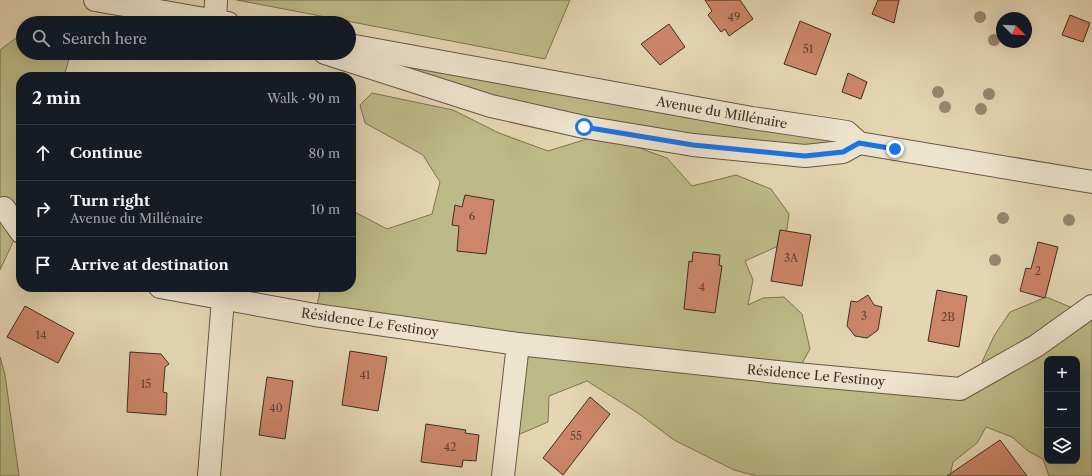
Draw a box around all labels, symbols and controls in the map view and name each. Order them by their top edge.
house number: 49 [728,10,740,24]
north arrow [996,12,1032,48]
search box [16,16,356,60]
icon: search [30,27,52,49]
text: Search here [62,29,147,48]
house number: 51 [803,42,814,56]
text: 2 min [32,88,81,108]
text: Walk · 90 m [267,90,340,106]
street label: Avenue du Millénaire [654,92,789,131]
route start [575,118,593,136]
route end [886,140,904,158]
icon: ahead [32,142,54,164]
text: Continue [70,143,142,162]
text: 80 m [308,145,340,161]
text: Turn right [70,191,150,210]
icon: right [32,198,54,220]
text: 10 m [311,201,340,217]
house number: 6 [469,209,476,223]
text: Avenue du Millénaire [70,210,203,226]
house number: 3A [784,251,799,265]
icon: arrive [32,254,54,276]
text: Arrive at destination [70,255,229,274]
house number: 2 [1035,264,1041,278]
house number: 4 [699,280,705,294]
street label: Résidence Le Festinoy [300,304,441,340]
house number: 3 [861,309,867,323]
house number: 2B [941,310,955,324]
house number: 14 [36,328,46,342]
map controls [1044,356,1080,464]
button: + [1044,356,1080,392]
street label: Résidence Le Festinoy [746,361,887,389]
house number: 41 [360,368,371,382]
house number: 15 [141,377,151,391]
button: − [1044,392,1080,428]
house number: 40 [269,401,283,415]
button: layers [1044,428,1080,464]
house number: 55 [570,429,582,443]
house number: 42 [444,440,456,454]

